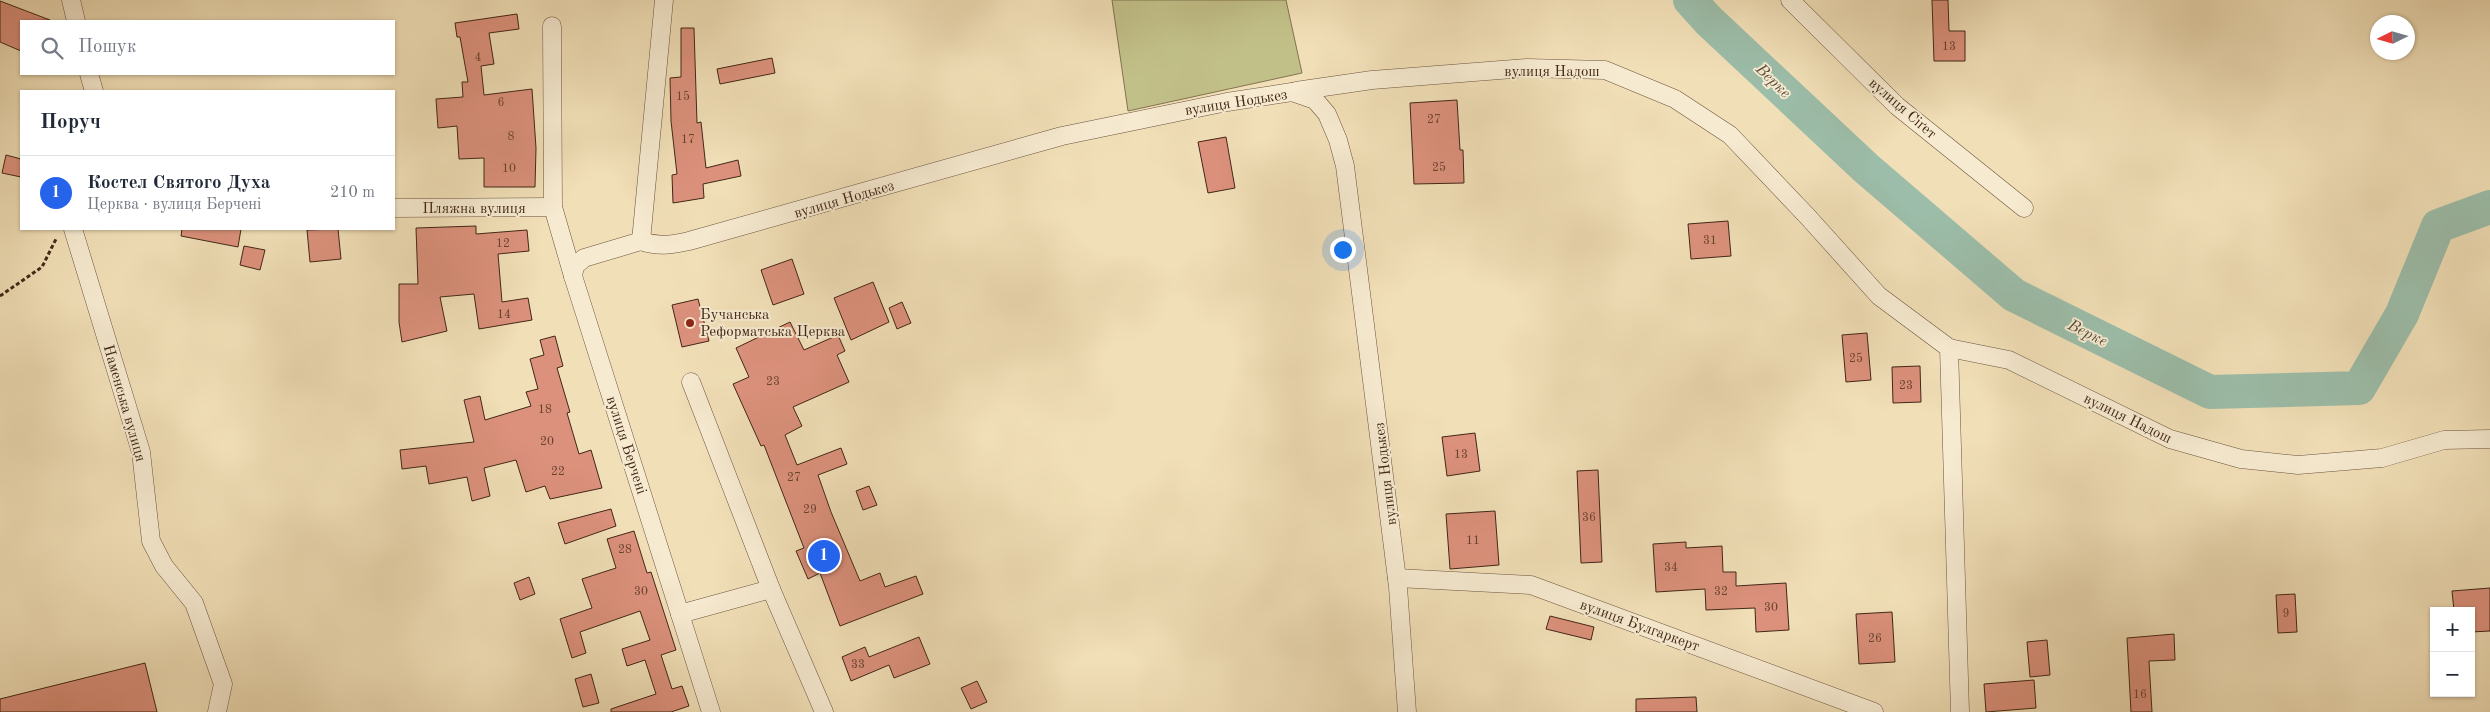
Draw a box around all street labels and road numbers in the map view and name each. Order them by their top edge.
street label: вулиця Надош [1504,65,1600,80]
street label: вулиця Сіґет [1865,76,1939,142]
street label: вулиця Нодькез [1184,88,1289,119]
street label: вулиця Нодькез [793,179,896,222]
street label: Пляжна вулиця [422,202,526,217]
street label: Наменська вулиця [100,343,147,464]
street label: вулиця Надош [2081,392,2174,447]
street label: вулиця Берчені [603,395,648,496]
street label: вулиця Нодькез [1373,422,1400,526]
street label: вулиця Булгаркерт [1578,598,1701,655]

